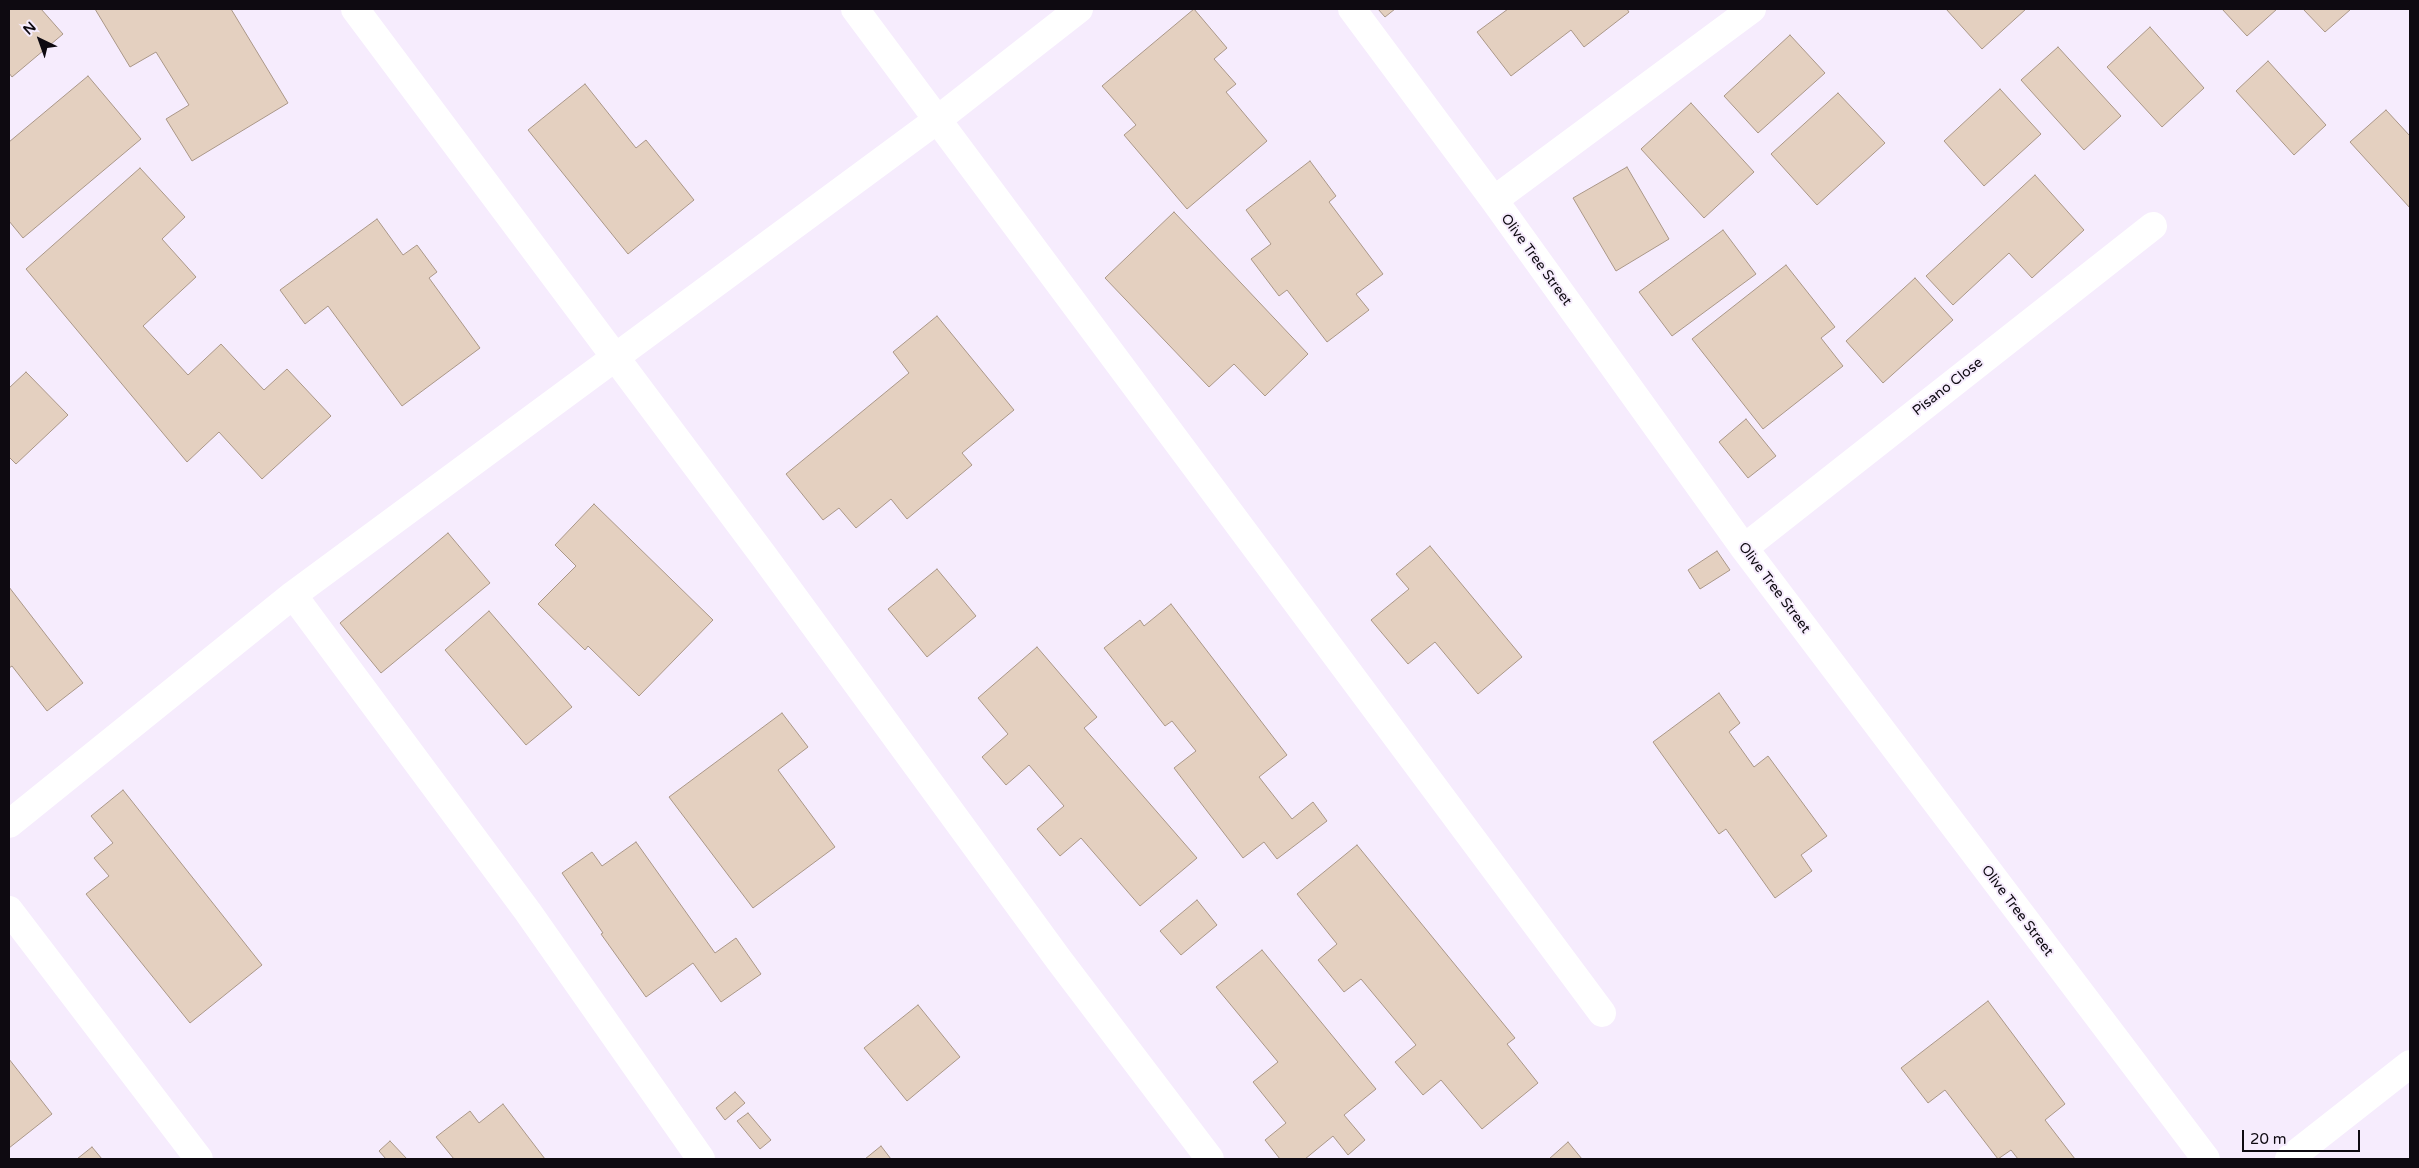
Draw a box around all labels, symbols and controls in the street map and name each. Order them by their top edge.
north arrow [15,15,65,65]
text: N [20,18,39,39]
street label: Olive Tree Street [1497,211,1575,309]
street label: Pisano Close [1910,354,1986,420]
street label: Olive Tree Street [1734,539,1814,637]
street label: Olive Tree Street [1977,862,2057,960]
scale bar [2244,1120,2362,1152]
text: 20 m [2250,1130,2287,1148]

